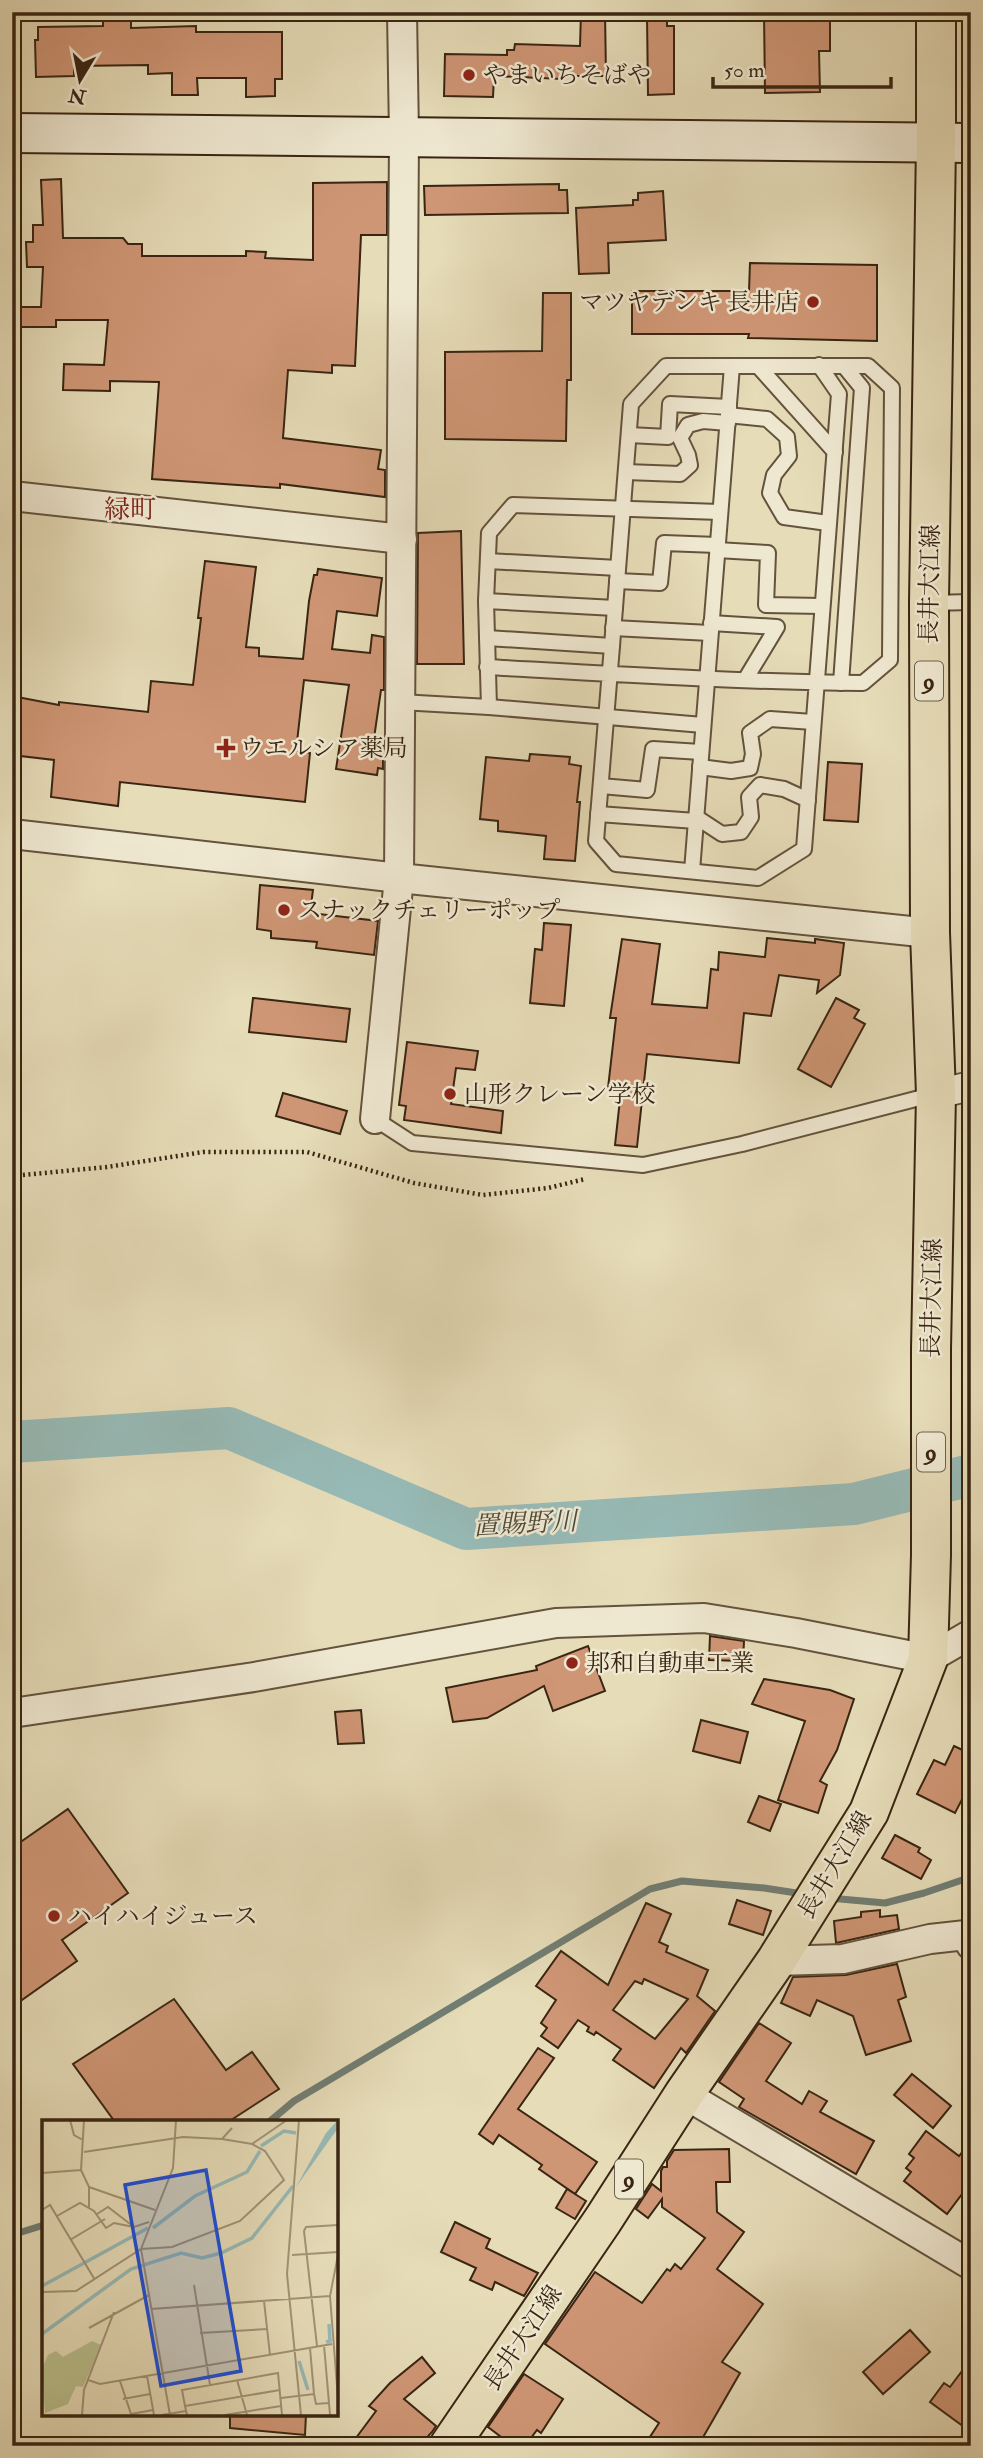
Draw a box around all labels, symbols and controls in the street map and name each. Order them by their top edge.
north arrow [46,46,116,116]
scale bar [713,46,892,90]
text: 50 m [724,57,765,84]
place label: やまいちそばや [483,60,651,91]
marker: やまいちそばや [461,67,477,83]
text: N [66,82,89,109]
place label: マツヤデンキ 長井店 [579,287,799,318]
marker: マツヤデンキ 長井店 [805,294,821,310]
district label: 緑町 [104,494,156,526]
street label: 長井大江線 [913,524,947,644]
road number: 9 [915,662,943,701]
place label: ウエルシア薬局 [240,733,407,764]
marker: ウエルシア薬局 [218,740,234,756]
place label: スナックチェリーポップ [298,895,560,926]
marker: スナックチェリーポップ [276,902,292,918]
place label: 山形クレーン学校 [464,1079,656,1110]
marker: 山形クレーン学校 [442,1086,458,1102]
street label: 長井大江線 [915,1238,949,1358]
road number: 9 [917,1432,945,1471]
water label: 置賜野川 [472,1505,581,1543]
place label: 邦和自動車工業 [586,1648,754,1679]
marker: 邦和自動車工業 [564,1655,580,1671]
street label: 長井大江線 [791,1806,879,1924]
place label: ハイハイジュース [68,1901,258,1932]
marker: ハイハイジュース [46,1908,62,1924]
inset map [42,2120,338,2416]
road number: 9 [615,2160,643,2198]
street label: 長井大江線 [477,2280,569,2396]

